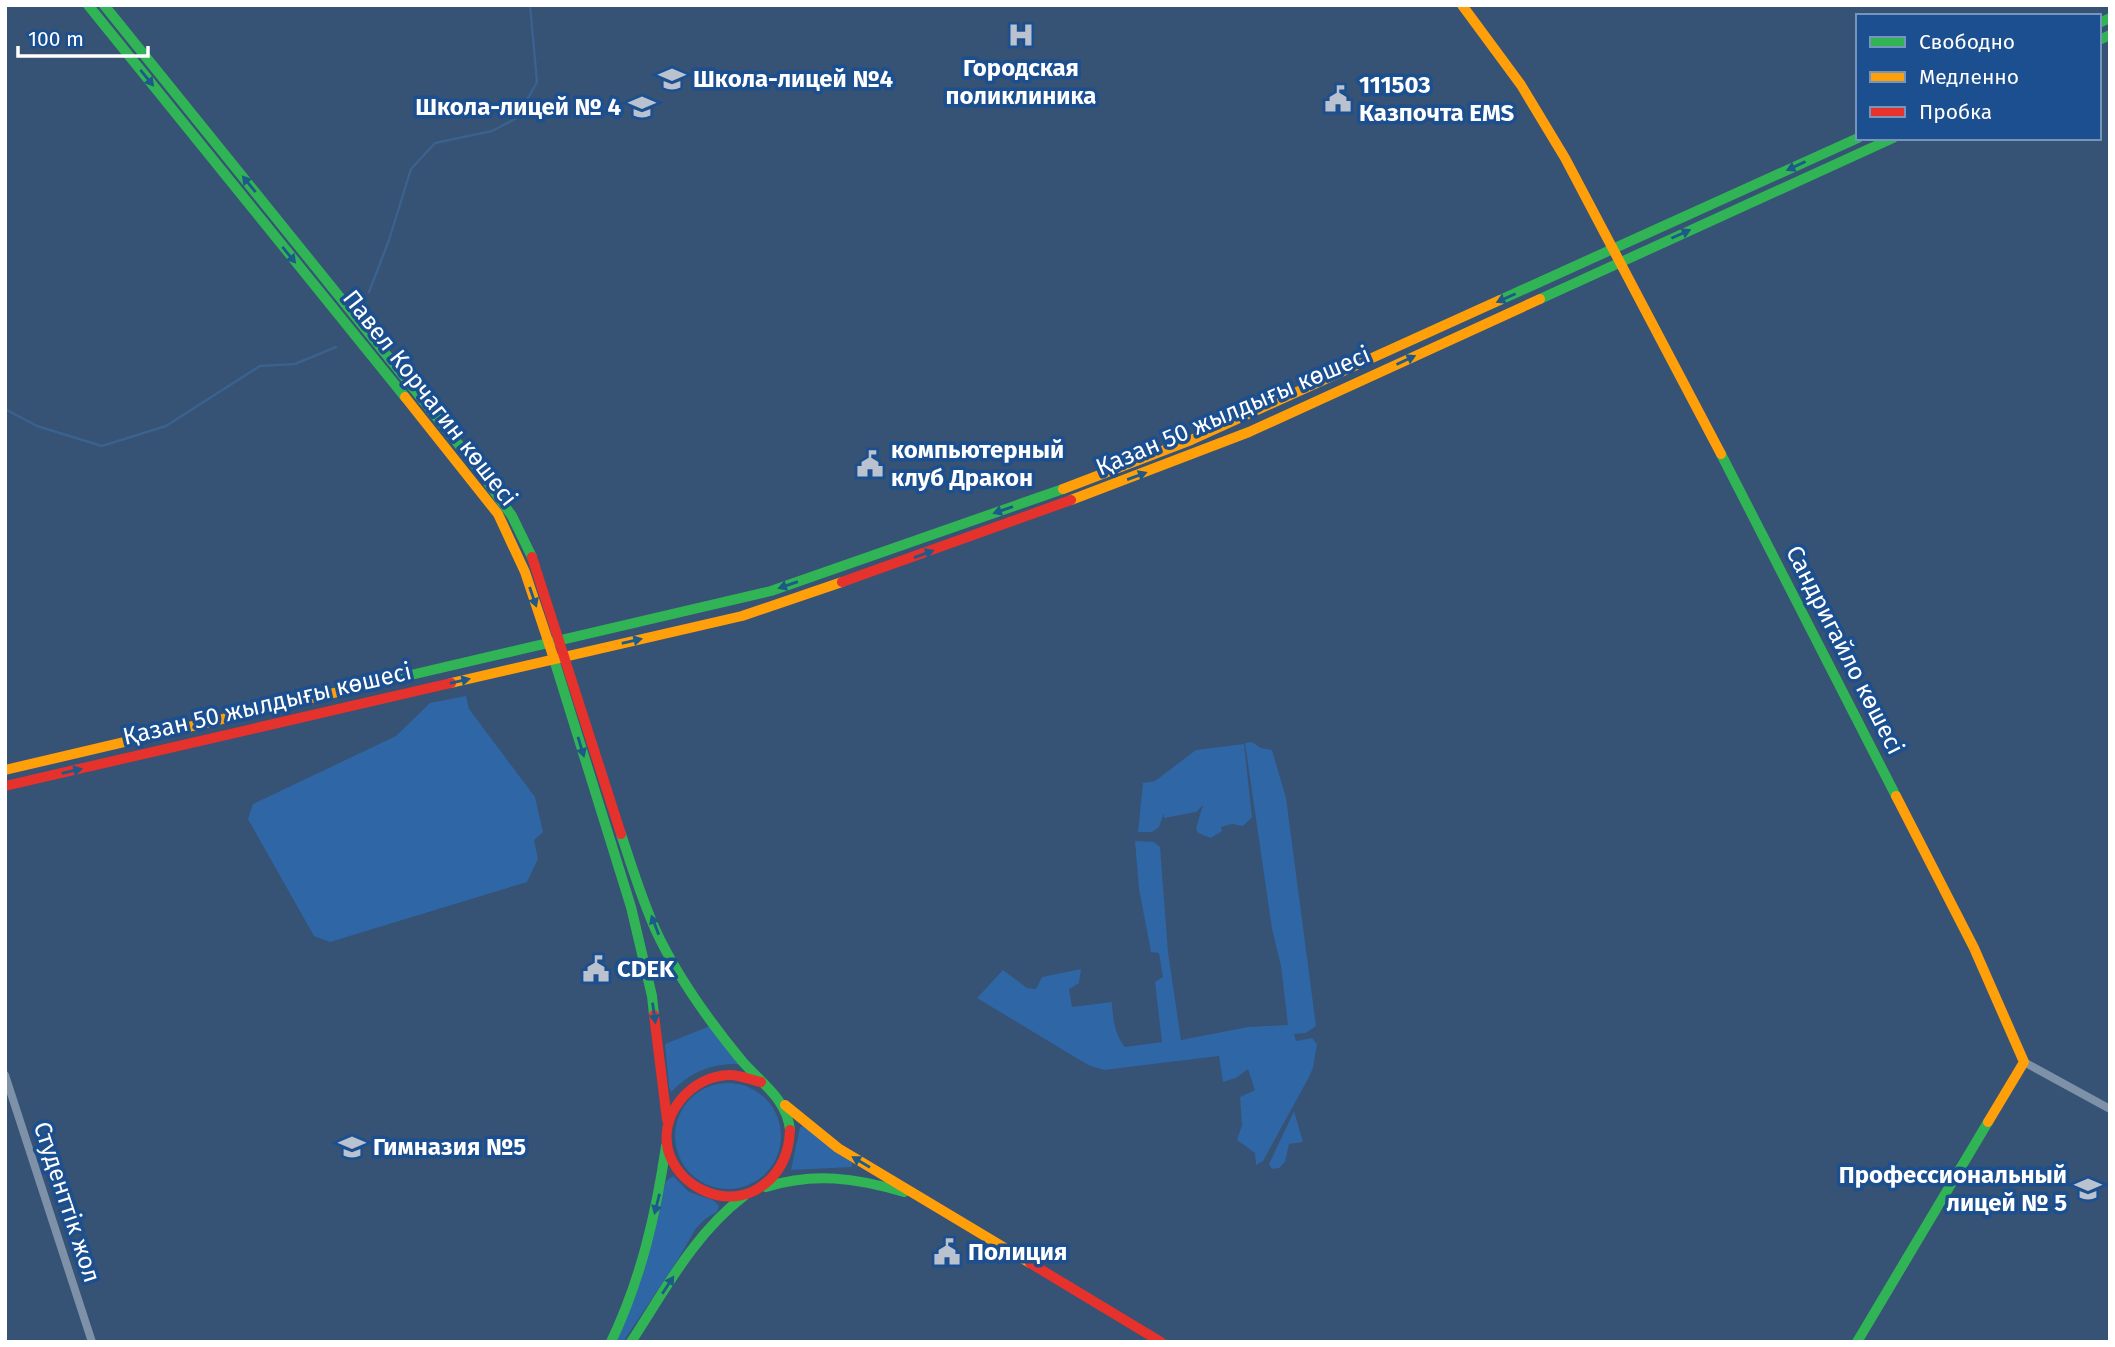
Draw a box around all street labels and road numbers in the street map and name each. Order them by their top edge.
street label: Павел Корчагин көшесі [337,285,523,511]
street label: Қазан 50 жылдығы көшесі [1092,340,1374,482]
street label: Сандригайло көшесі [1780,541,1910,759]
street label: Қазан 50 жылдығы көшесі [120,657,414,751]
street label: Студенттік жол [28,1118,106,1286]

